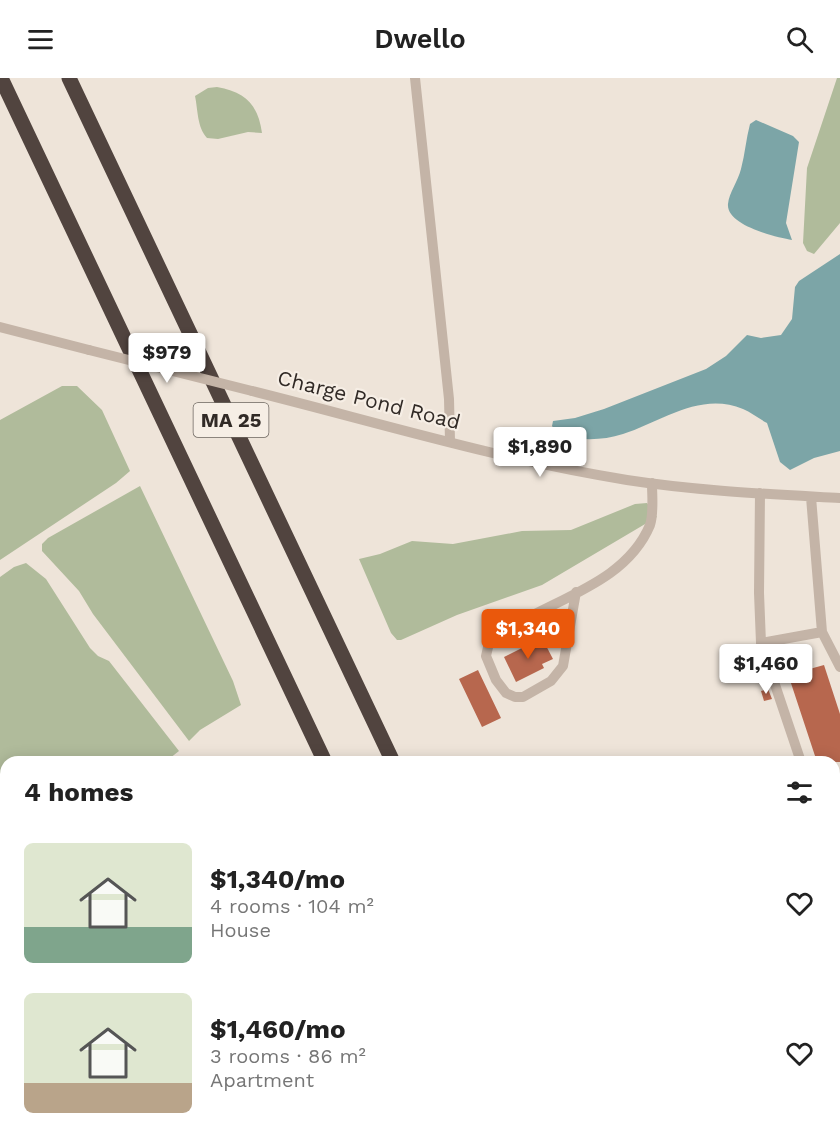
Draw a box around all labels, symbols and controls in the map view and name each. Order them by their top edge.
icon: menu [24,23,57,56]
text: Dwello [374,23,466,55]
icon: search [783,23,816,56]
pin: $979 [131,333,203,384]
text: $979 [142,340,192,364]
street label: Charge Pond Road [275,365,463,434]
road number: MA 25 [194,403,268,437]
pin: $1,890 [491,427,589,478]
text: $1,890 [508,434,572,458]
pin: $1,340 [479,609,577,660]
text: $1,340 [496,616,560,640]
pin: $1,460 [717,644,815,695]
text: $1,460 [733,651,799,675]
icon: filters [783,776,816,809]
text: 4 homes [24,777,133,807]
text: $1,340/mo [210,864,345,894]
icon: home [72,867,144,939]
icon: heart [783,887,816,920]
text: 4 rooms · 104 m² [210,894,374,918]
text: House [210,918,271,942]
text: $1,460/mo [210,1014,346,1044]
icon: home [72,1017,144,1089]
icon: heart [783,1037,816,1070]
text: 3 rooms · 86 m² [210,1044,366,1068]
text: Apartment [210,1068,314,1092]

